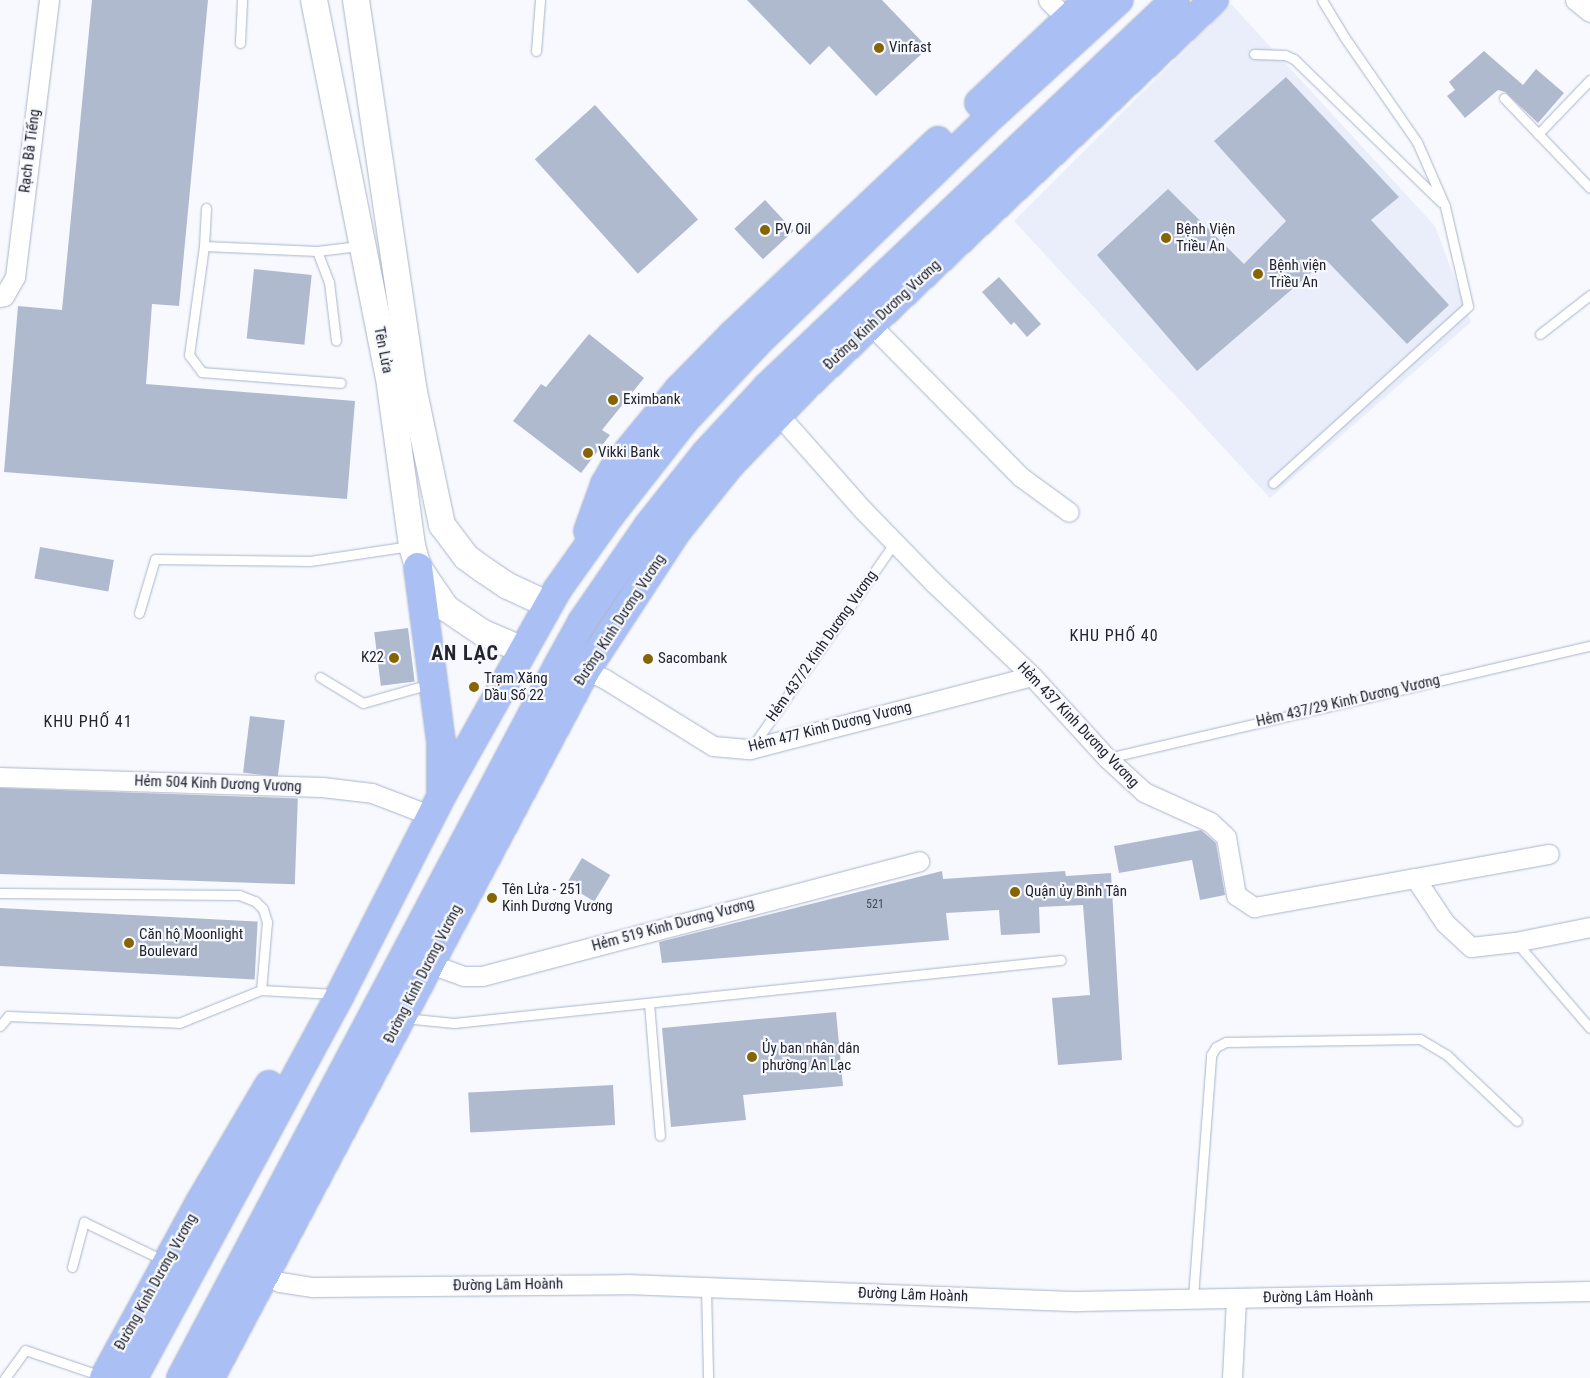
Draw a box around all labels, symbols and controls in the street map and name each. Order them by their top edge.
place label: Vinfast [889,39,931,57]
marker: Vinfast [873,42,885,54]
street label: Rạch Bà Tiếng [16,108,44,194]
place label: Bệnh Viện Triều An [1176,220,1235,255]
place label: PV Oil [775,221,811,239]
marker: PV Oil [759,224,771,236]
marker: Bệnh Viện Triều An [1160,232,1172,244]
street label: Đường Kinh Dương Vương [820,256,944,374]
place label: Bệnh viện Triều An [1269,256,1326,291]
marker: Bệnh viện Triều An [1251,267,1265,281]
street label: Tên Lửa [370,325,396,375]
place label: Eximbank [623,391,680,409]
marker: Eximbank [607,394,619,406]
place label: Vikki Bank [598,444,660,462]
marker: Vikki Bank [582,447,594,459]
street label: Đường Kinh Dương Vương [571,551,669,689]
street label: Hẻm 437/2 Kinh Dương Vương [763,567,881,725]
district label: KHU PHỐ 40 [1068,626,1160,646]
district label: AN LẠC [430,641,500,665]
place label: K22 [361,649,384,667]
place label: Sacombank [658,650,727,668]
marker: K22 [388,652,400,664]
marker: Sacombank [642,653,654,665]
street label: Hẻm 437 Kinh Dương Vương [1013,659,1143,791]
place label: Trạm Xăng Dầu Số 22 [484,669,548,704]
street label: Hẻm 437/29 Kinh Dương Vương [1254,671,1442,731]
marker: Trạm Xăng Dầu Số 22 [468,681,480,693]
street label: Hẻm 477 Kinh Dương Vương [747,698,913,756]
district label: KHU PHỐ 41 [42,712,134,732]
street label: Hẻm 504 Kinh Dương Vương [134,772,302,796]
place label: Tên Lửa - 251 Kinh Dương Vương [502,880,613,915]
place label: Quận ủy Bình Tân [1025,883,1127,901]
marker: Quận ủy Bình Tân [1009,886,1021,898]
marker: Tên Lửa - 251 Kinh Dương Vương [486,892,498,904]
street label: Hẻm 519 Kinh Dương Vương [590,895,756,955]
house number: 521 [866,898,884,912]
street label: Đường Kinh Dương Vương [380,902,466,1046]
place label: Căn hộ Moonlight Boulevard [139,925,243,960]
marker: Căn hộ Moonlight Boulevard [123,937,135,949]
place label: Ủy ban nhân dân phường An Lạc [762,1039,860,1074]
marker: Ủy ban nhân dân phường An Lạc [746,1051,758,1063]
street label: Đường Kinh Dương Vương [111,1211,201,1353]
street label: Đường Lâm Hoành [453,1275,563,1295]
street label: Đường Lâm Hoành [858,1284,968,1306]
street label: Đường Lâm Hoành [1263,1287,1373,1307]

